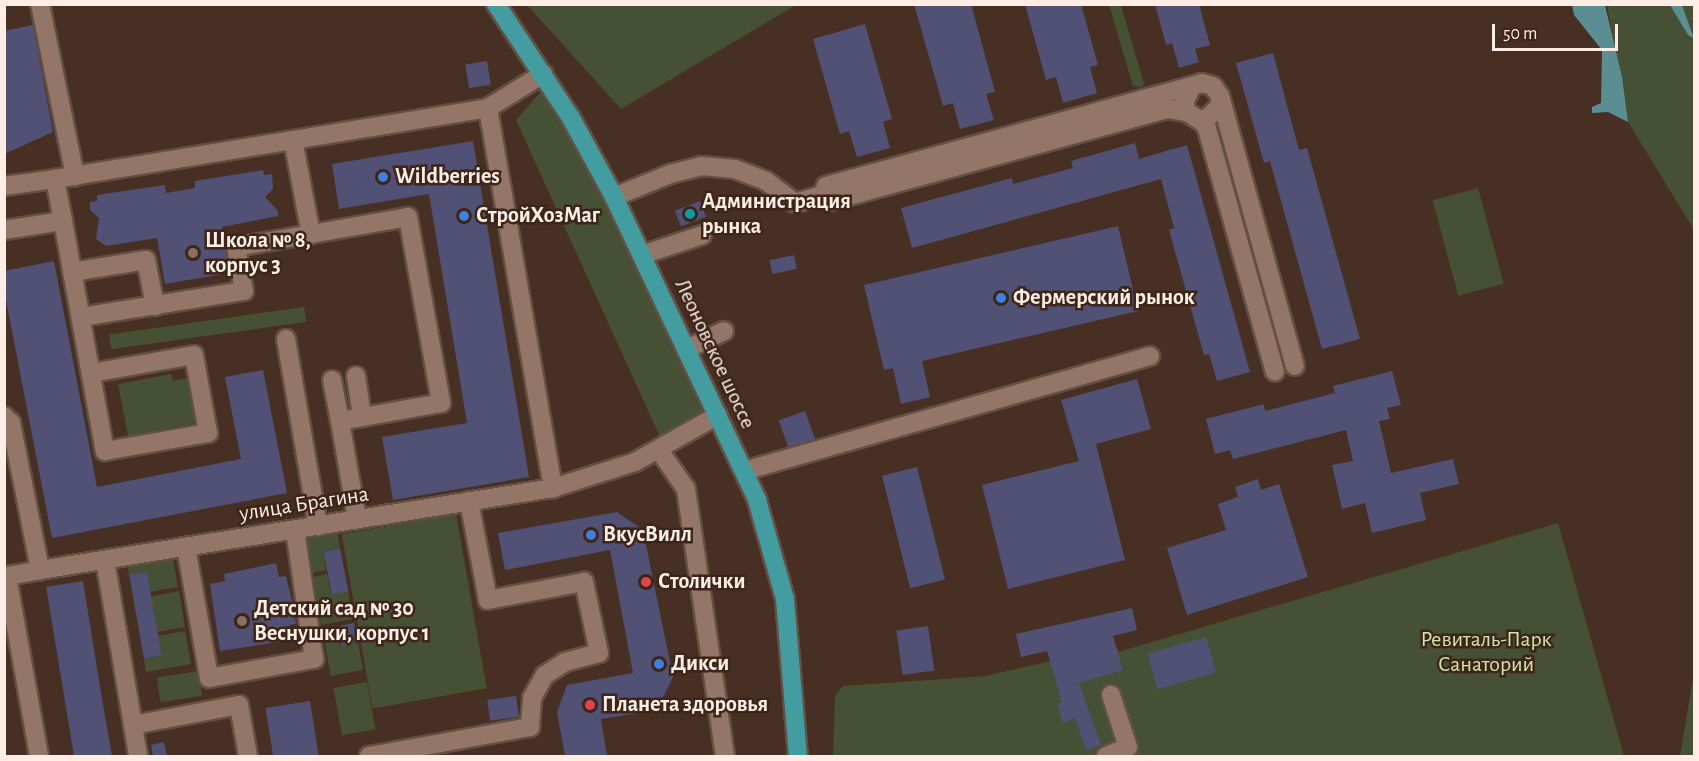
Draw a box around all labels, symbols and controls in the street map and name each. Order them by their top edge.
scale bar [1495,12,1621,50]
text: 50 m [1503,25,1537,43]
place label: Wildberries [395,164,500,190]
marker: Wildberries [376,170,390,184]
place label: Администрация рынка [702,188,851,240]
place label: СтройХозМаг [476,203,600,229]
marker: Администрация рынка [683,207,697,221]
marker: СтройХозМаг [457,209,471,223]
place label: Школа № 8, корпус 3 [205,227,311,278]
marker: Школа № 8, корпус 3 [186,246,200,260]
street label: Леоновское шоссе [669,275,761,433]
place label: Фермерский рынок [1013,285,1195,311]
marker: Фермерский рынок [994,291,1008,305]
street label: улица Брагина [238,481,370,527]
place label: ВкусВилл [603,522,692,548]
marker: ВкусВилл [584,528,598,542]
place label: Столички [658,569,745,595]
marker: Столички [639,575,653,589]
place label: Детский сад № 30 Веснушки, корпус 1 [254,595,430,646]
marker: Детский сад № 30 Веснушки, корпус 1 [235,614,249,628]
park label: Ревиталь-Парк Санаторий [1420,626,1552,678]
place label: Дикси [671,651,729,677]
marker: Дикси [652,657,666,671]
place label: Планета здоровья [602,692,768,718]
marker: Планета здоровья [583,698,597,712]

